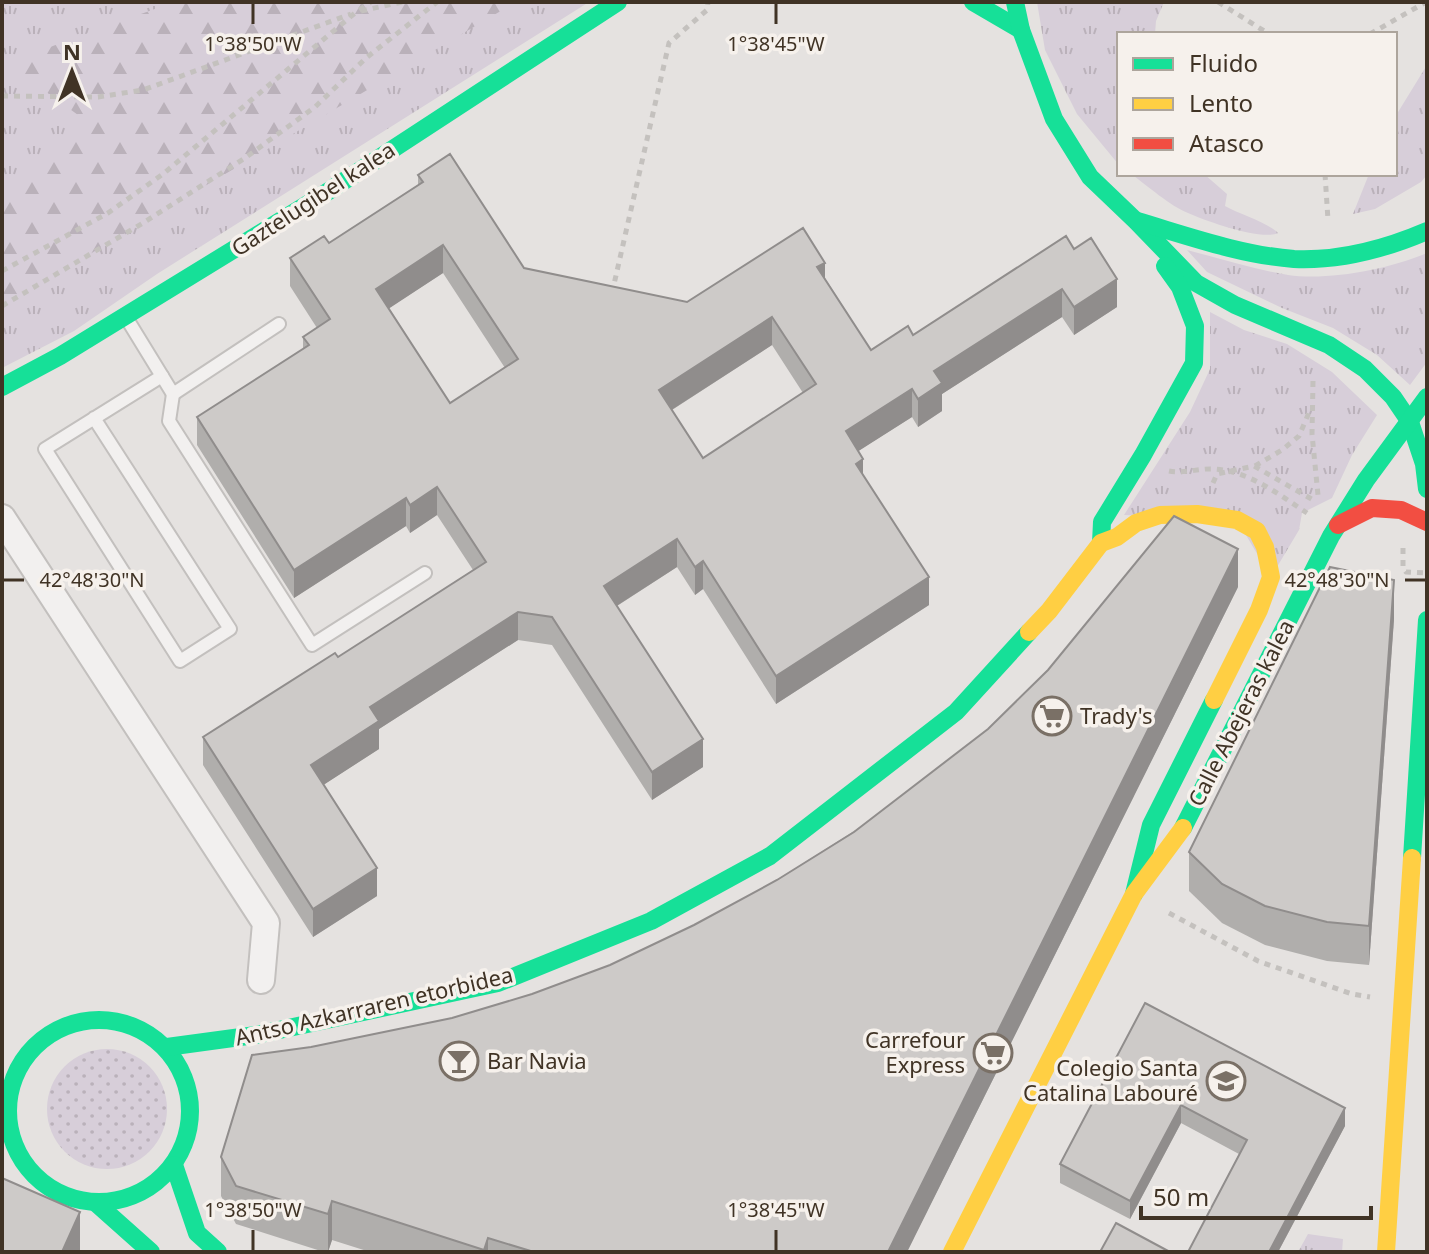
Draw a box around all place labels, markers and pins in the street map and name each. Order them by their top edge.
supermarket icon: Trady's [1031,695,1073,737]
place label: Trady's [1080,700,1153,730]
place label: Carrefour Express [865,1024,965,1079]
supermarket icon: Carrefour Express [972,1032,1014,1074]
bar icon: Bar Navia [438,1040,480,1082]
place label: Bar Navia [487,1045,587,1075]
place label: Colegio Santa Catalina Labouré [1023,1052,1198,1107]
school or university icon: Colegio Santa Catalina Labouré [1205,1060,1247,1102]

